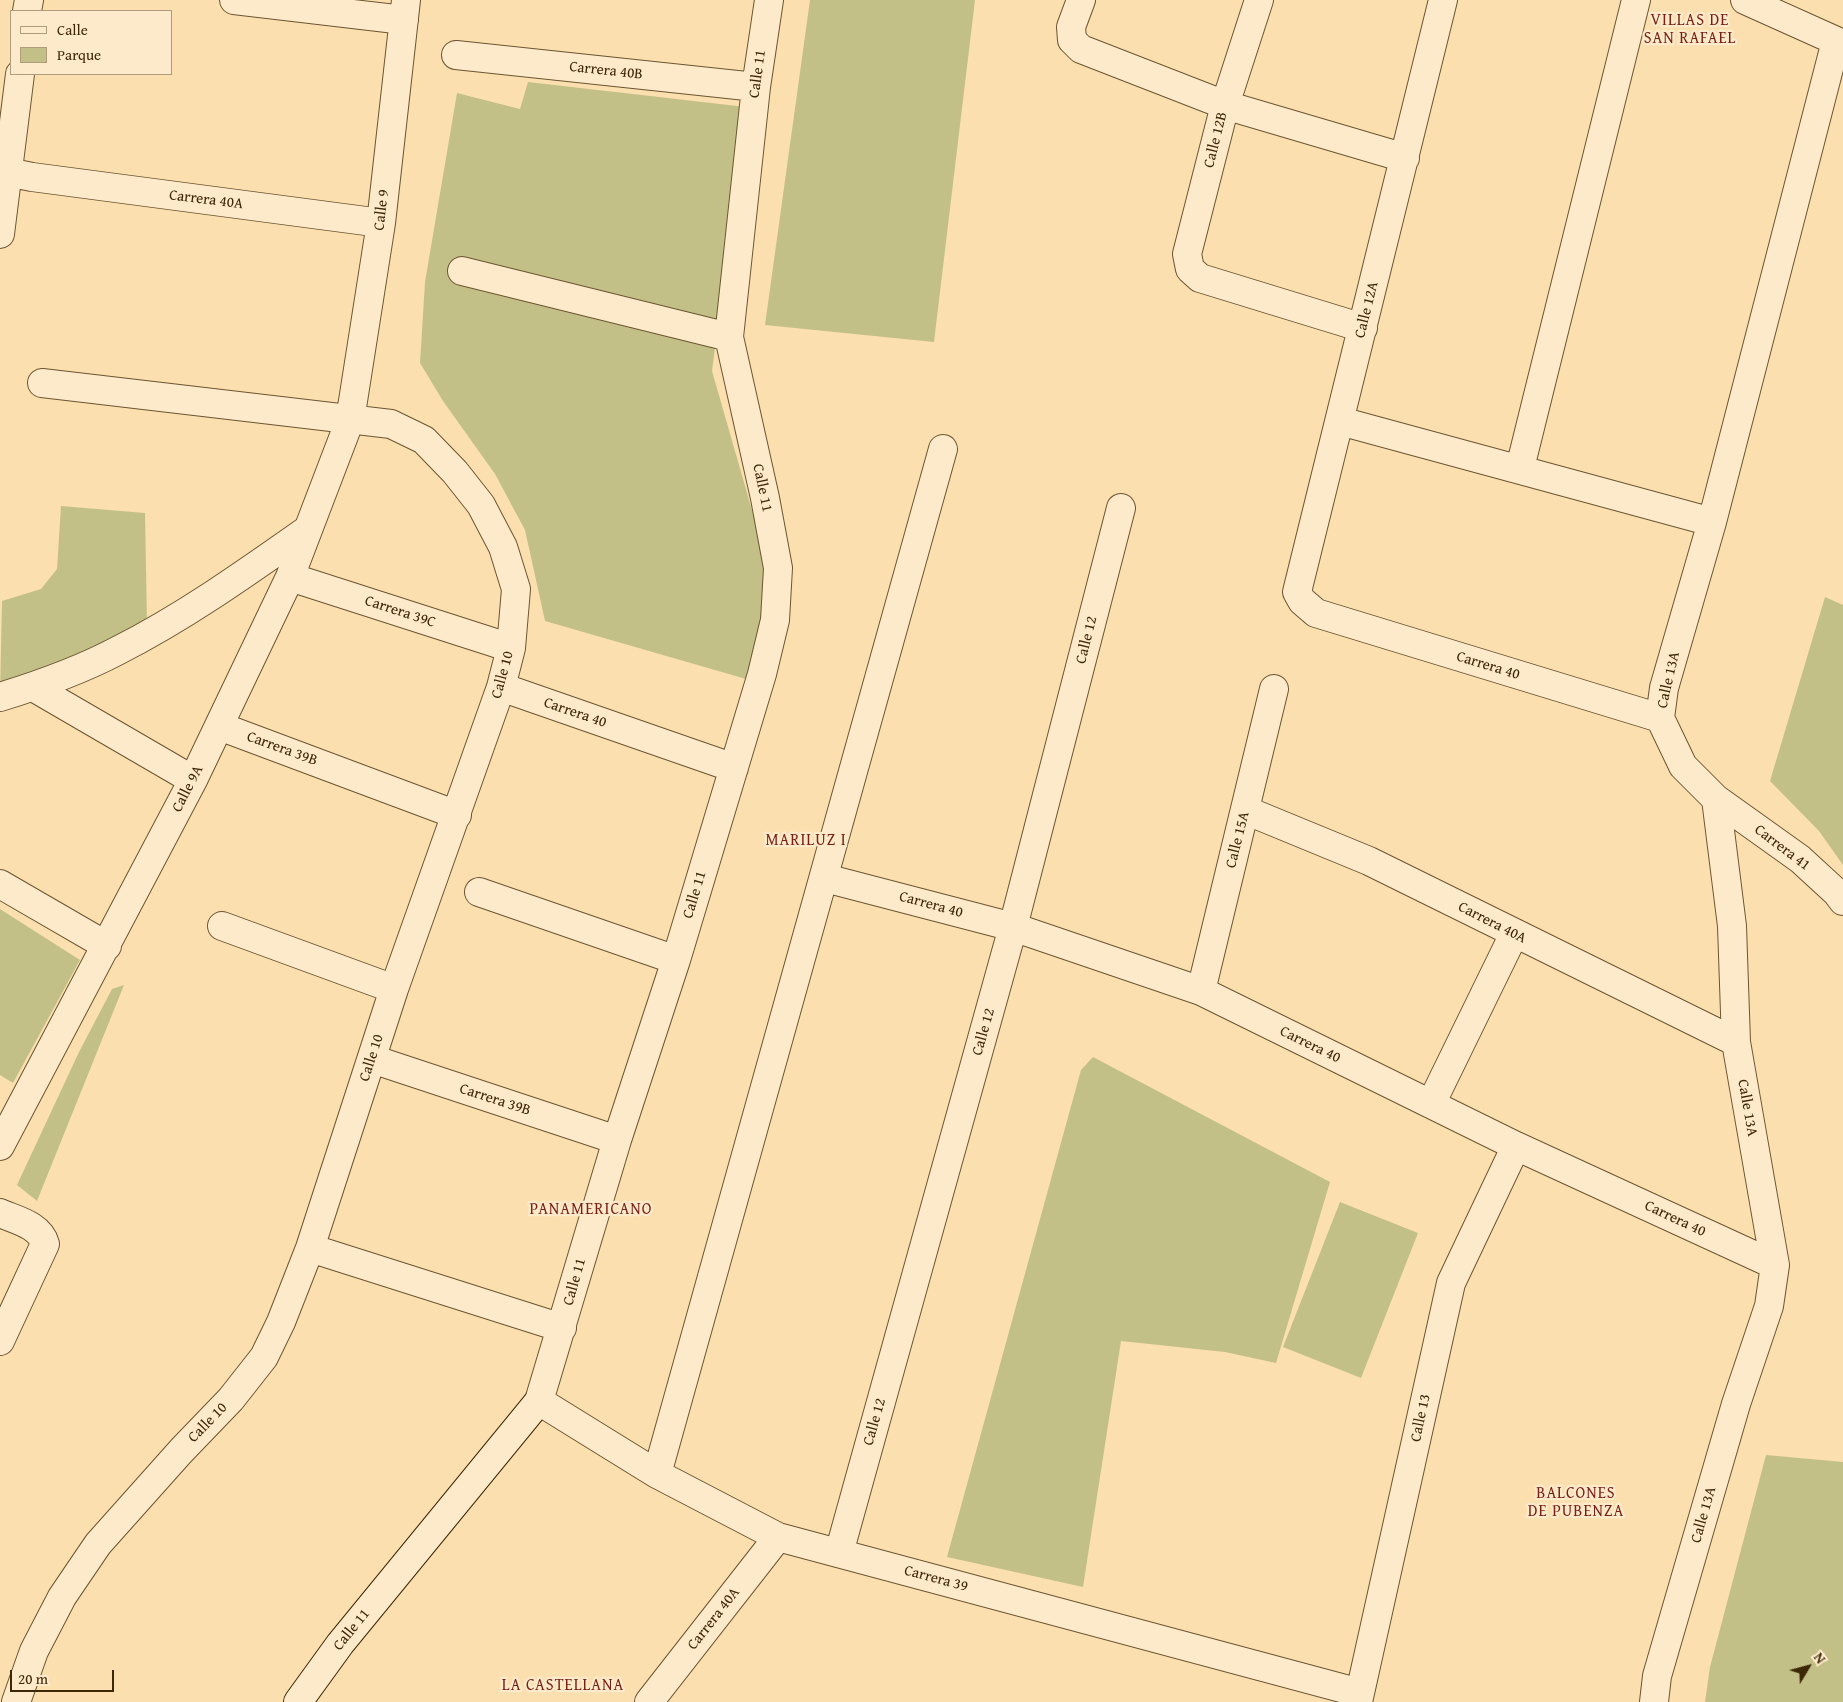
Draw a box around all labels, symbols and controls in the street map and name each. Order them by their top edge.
legend [10,10,172,75]
district label: VILLAS DE SAN RAFAEL [1642,11,1738,49]
text: Calle [57,19,88,40]
text: Parque [57,44,101,65]
street label: Calle 11 [746,49,770,99]
street label: Carrera 40B [568,58,644,84]
street label: Calle 12B [1200,110,1232,170]
street label: Carrera 40A [168,187,244,213]
street label: Calle 9 [371,188,393,232]
street label: Calle 12A [1351,280,1383,340]
street label: Calle 11 [748,462,776,514]
street label: Carrera 39C [362,592,438,632]
street label: Calle 12 [1072,614,1102,666]
street label: Carrera 40 [1454,648,1522,684]
street label: Calle 10 [488,649,518,701]
street label: Calle 13A [1654,650,1684,710]
street label: Carrera 40 [541,694,609,732]
street label: Carrera 39B [244,728,320,770]
street label: Calle 9A [169,762,207,816]
street label: Calle 15A [1222,810,1254,870]
street label: Carrera 41 [1751,821,1813,875]
district label: MARILUZ I [764,831,848,851]
street label: Calle 11 [679,869,711,921]
street label: Carrera 40 [897,888,965,922]
street label: Carrera 40A [1455,898,1529,948]
street label: Calle 12 [969,1006,999,1058]
street label: Carrera 40 [1277,1023,1343,1067]
street label: Calle 10 [356,1032,388,1084]
street label: Calle 13A [1733,1078,1761,1138]
street label: Carrera 39B [457,1080,533,1120]
street label: Carrera 40 [1642,1197,1708,1241]
district label: PANAMERICANO [528,1200,654,1220]
street label: Calle 11 [560,1256,590,1308]
street label: Calle 13 [1407,1392,1435,1444]
street label: Calle 12 [860,1396,890,1448]
street label: Calle 10 [185,1399,231,1447]
district label: BALCONES DE PUBENZA [1527,1484,1625,1522]
street label: Calle 13A [1687,1485,1721,1545]
street label: Carrera 39 [902,1562,970,1596]
street label: Carrera 40A [684,1584,744,1654]
street label: Calle 11 [330,1606,374,1654]
north arrow [1783,1642,1833,1692]
text: N [1809,1648,1831,1668]
scale bar [12,1660,116,1692]
text: 20 m [18,1668,48,1689]
district label: LA CASTELLANA [500,1676,626,1696]

